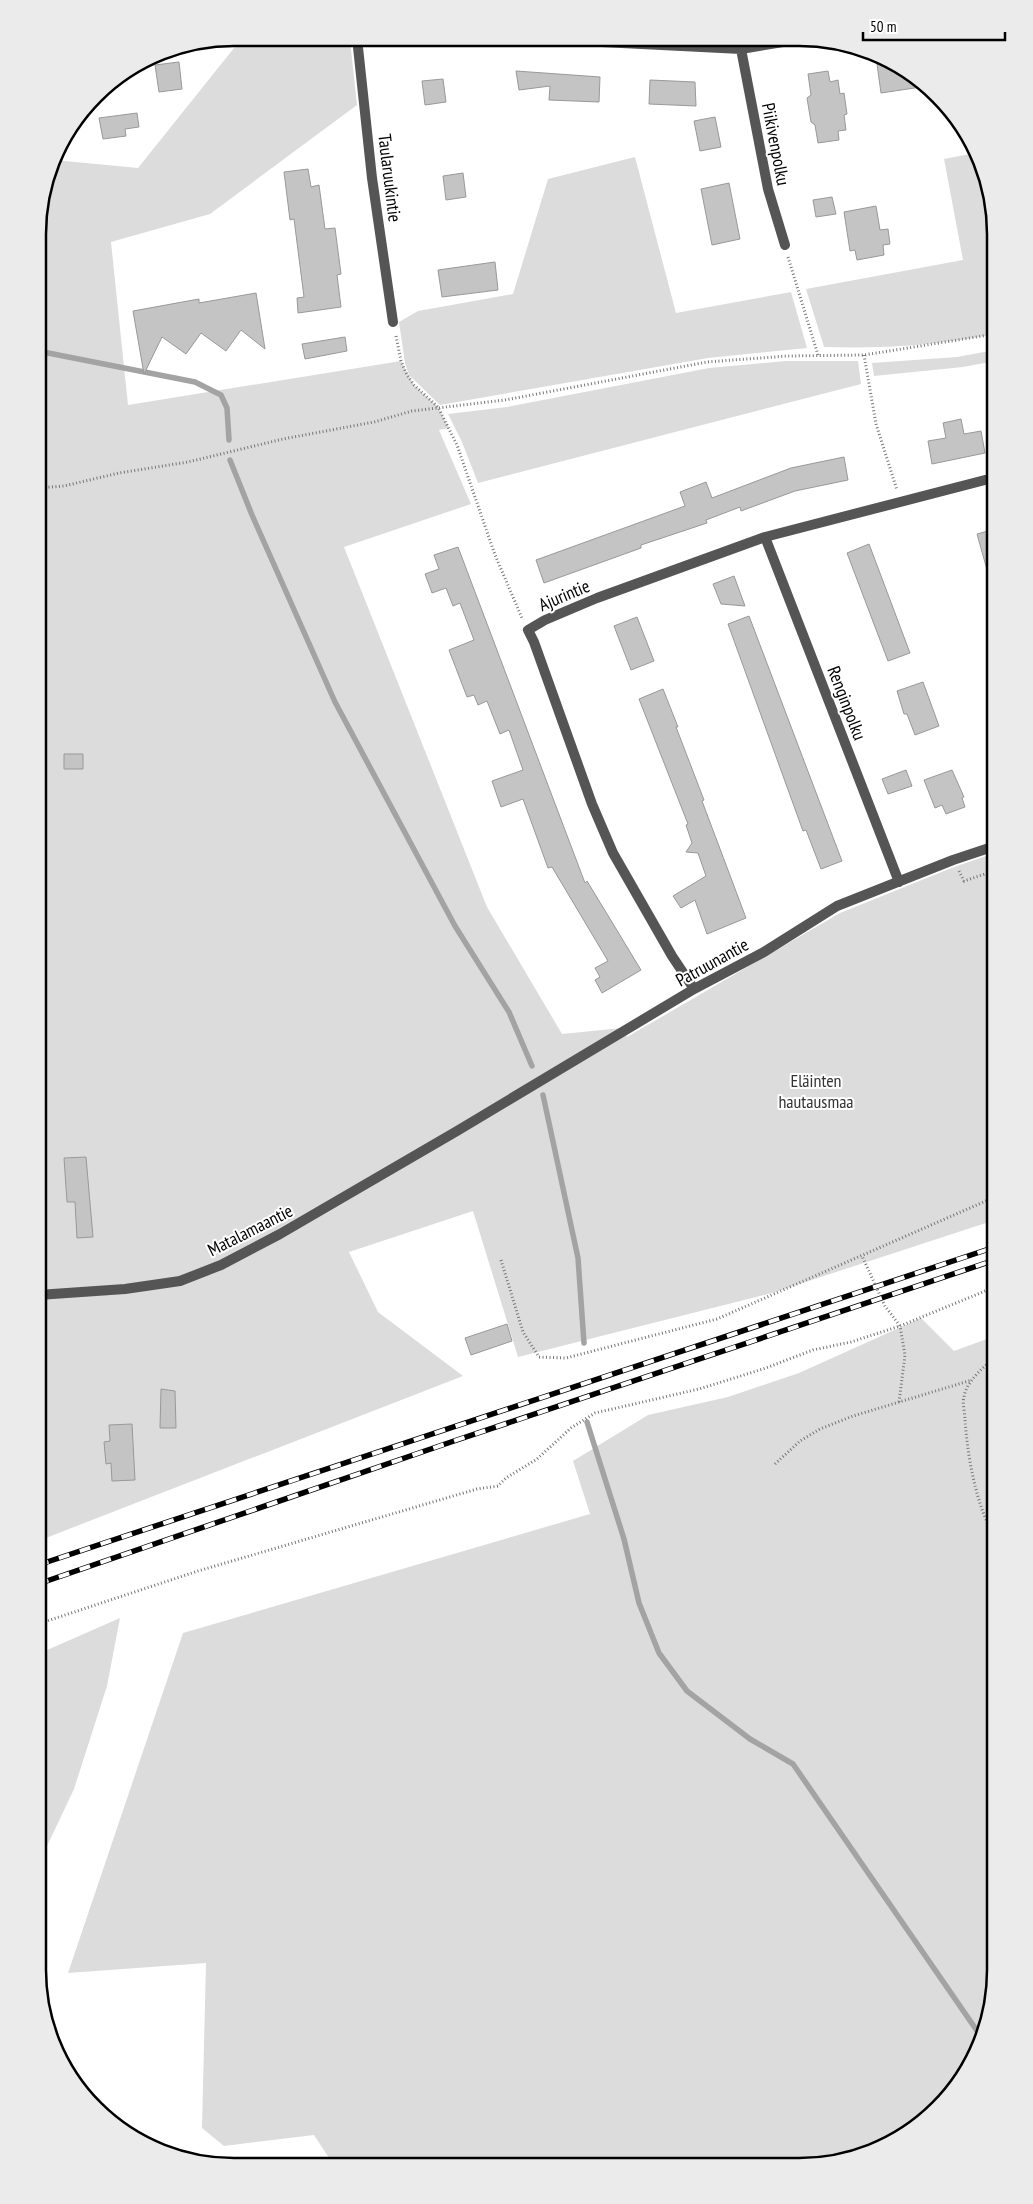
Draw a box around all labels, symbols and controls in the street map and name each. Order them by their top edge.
scale bar [863,10,1006,42]
text: 50 m [870,17,896,36]
street label: Piikivenpolku [757,101,795,187]
street label: Taularuukintie [373,133,407,223]
street label: Ajurintie [535,574,593,616]
street label: Renginpolku [822,663,872,743]
street label: Patruunantie [672,933,752,991]
park label: Eläinten hautausmaa [778,1069,854,1113]
street label: Matalamaantie [204,1199,296,1261]

